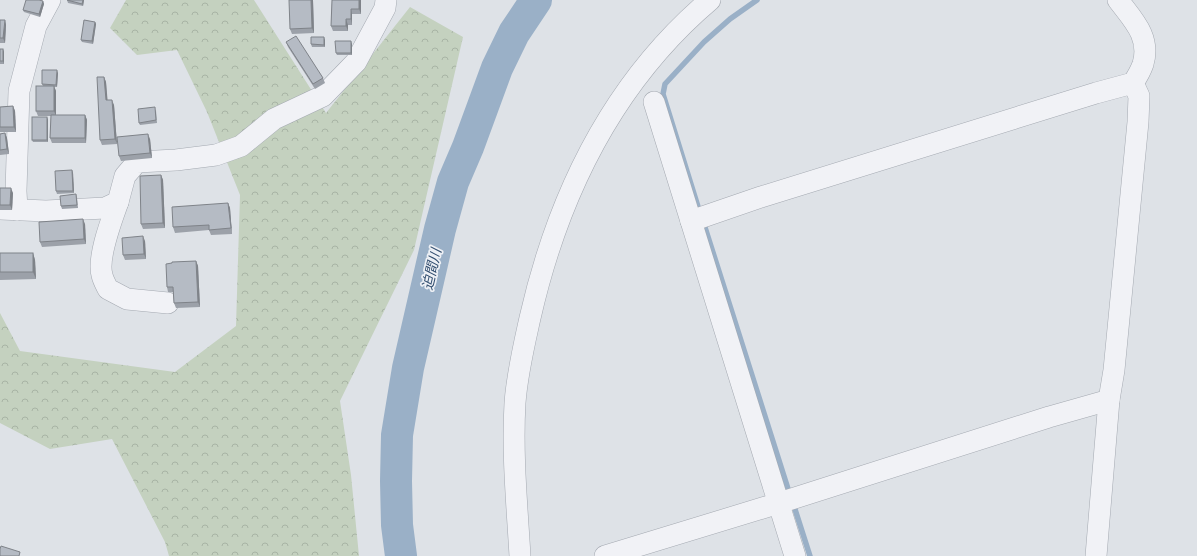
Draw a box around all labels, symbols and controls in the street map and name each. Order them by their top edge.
water label: 迫間川 [417,244,445,292]

